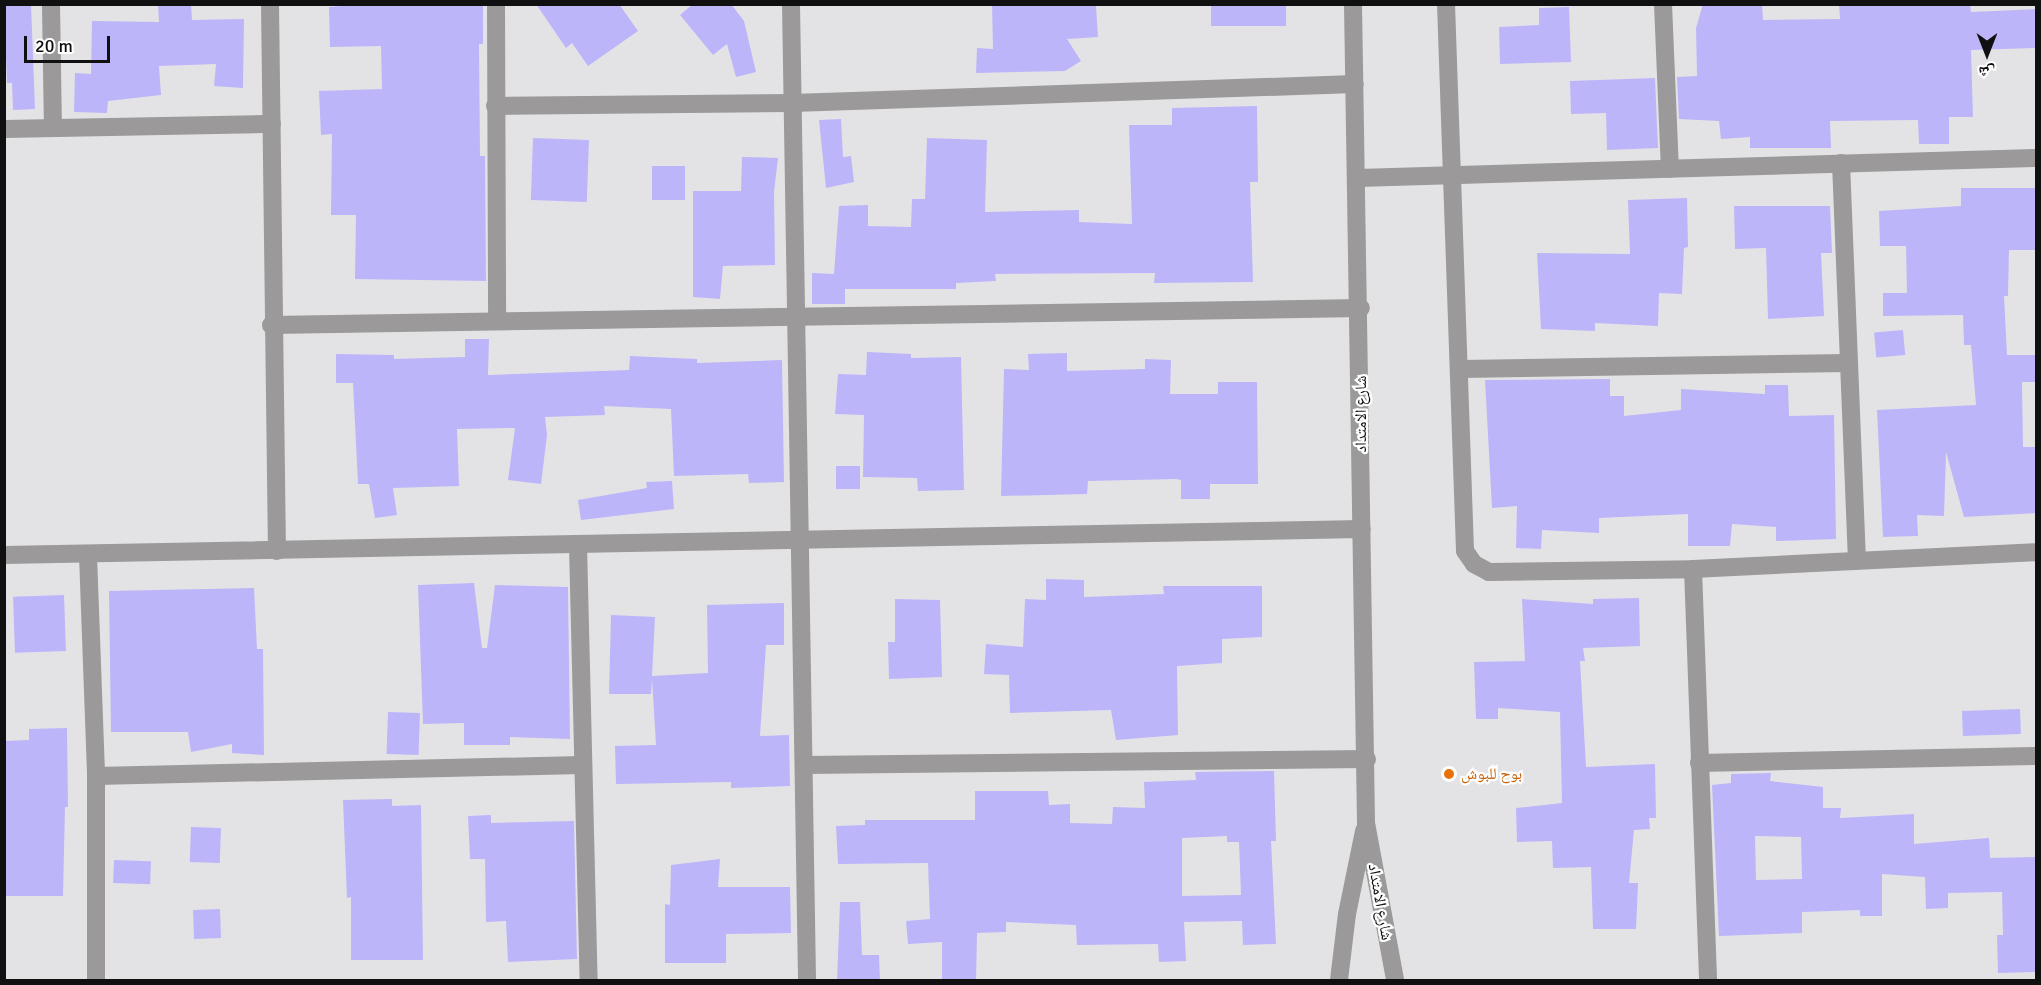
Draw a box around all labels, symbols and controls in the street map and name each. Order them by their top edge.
scale bar [27,24,112,62]
north arrow [1957,24,2017,84]
text: 20 m [35,35,73,57]
text: ش [1979,62,1996,82]
street label: شارع الامتداد [1351,375,1371,453]
place label: بوح للبوش [1461,764,1522,784]
marker: بوح للبوش [1442,767,1456,781]
street label: شارع الامتداد [1364,862,1396,942]

